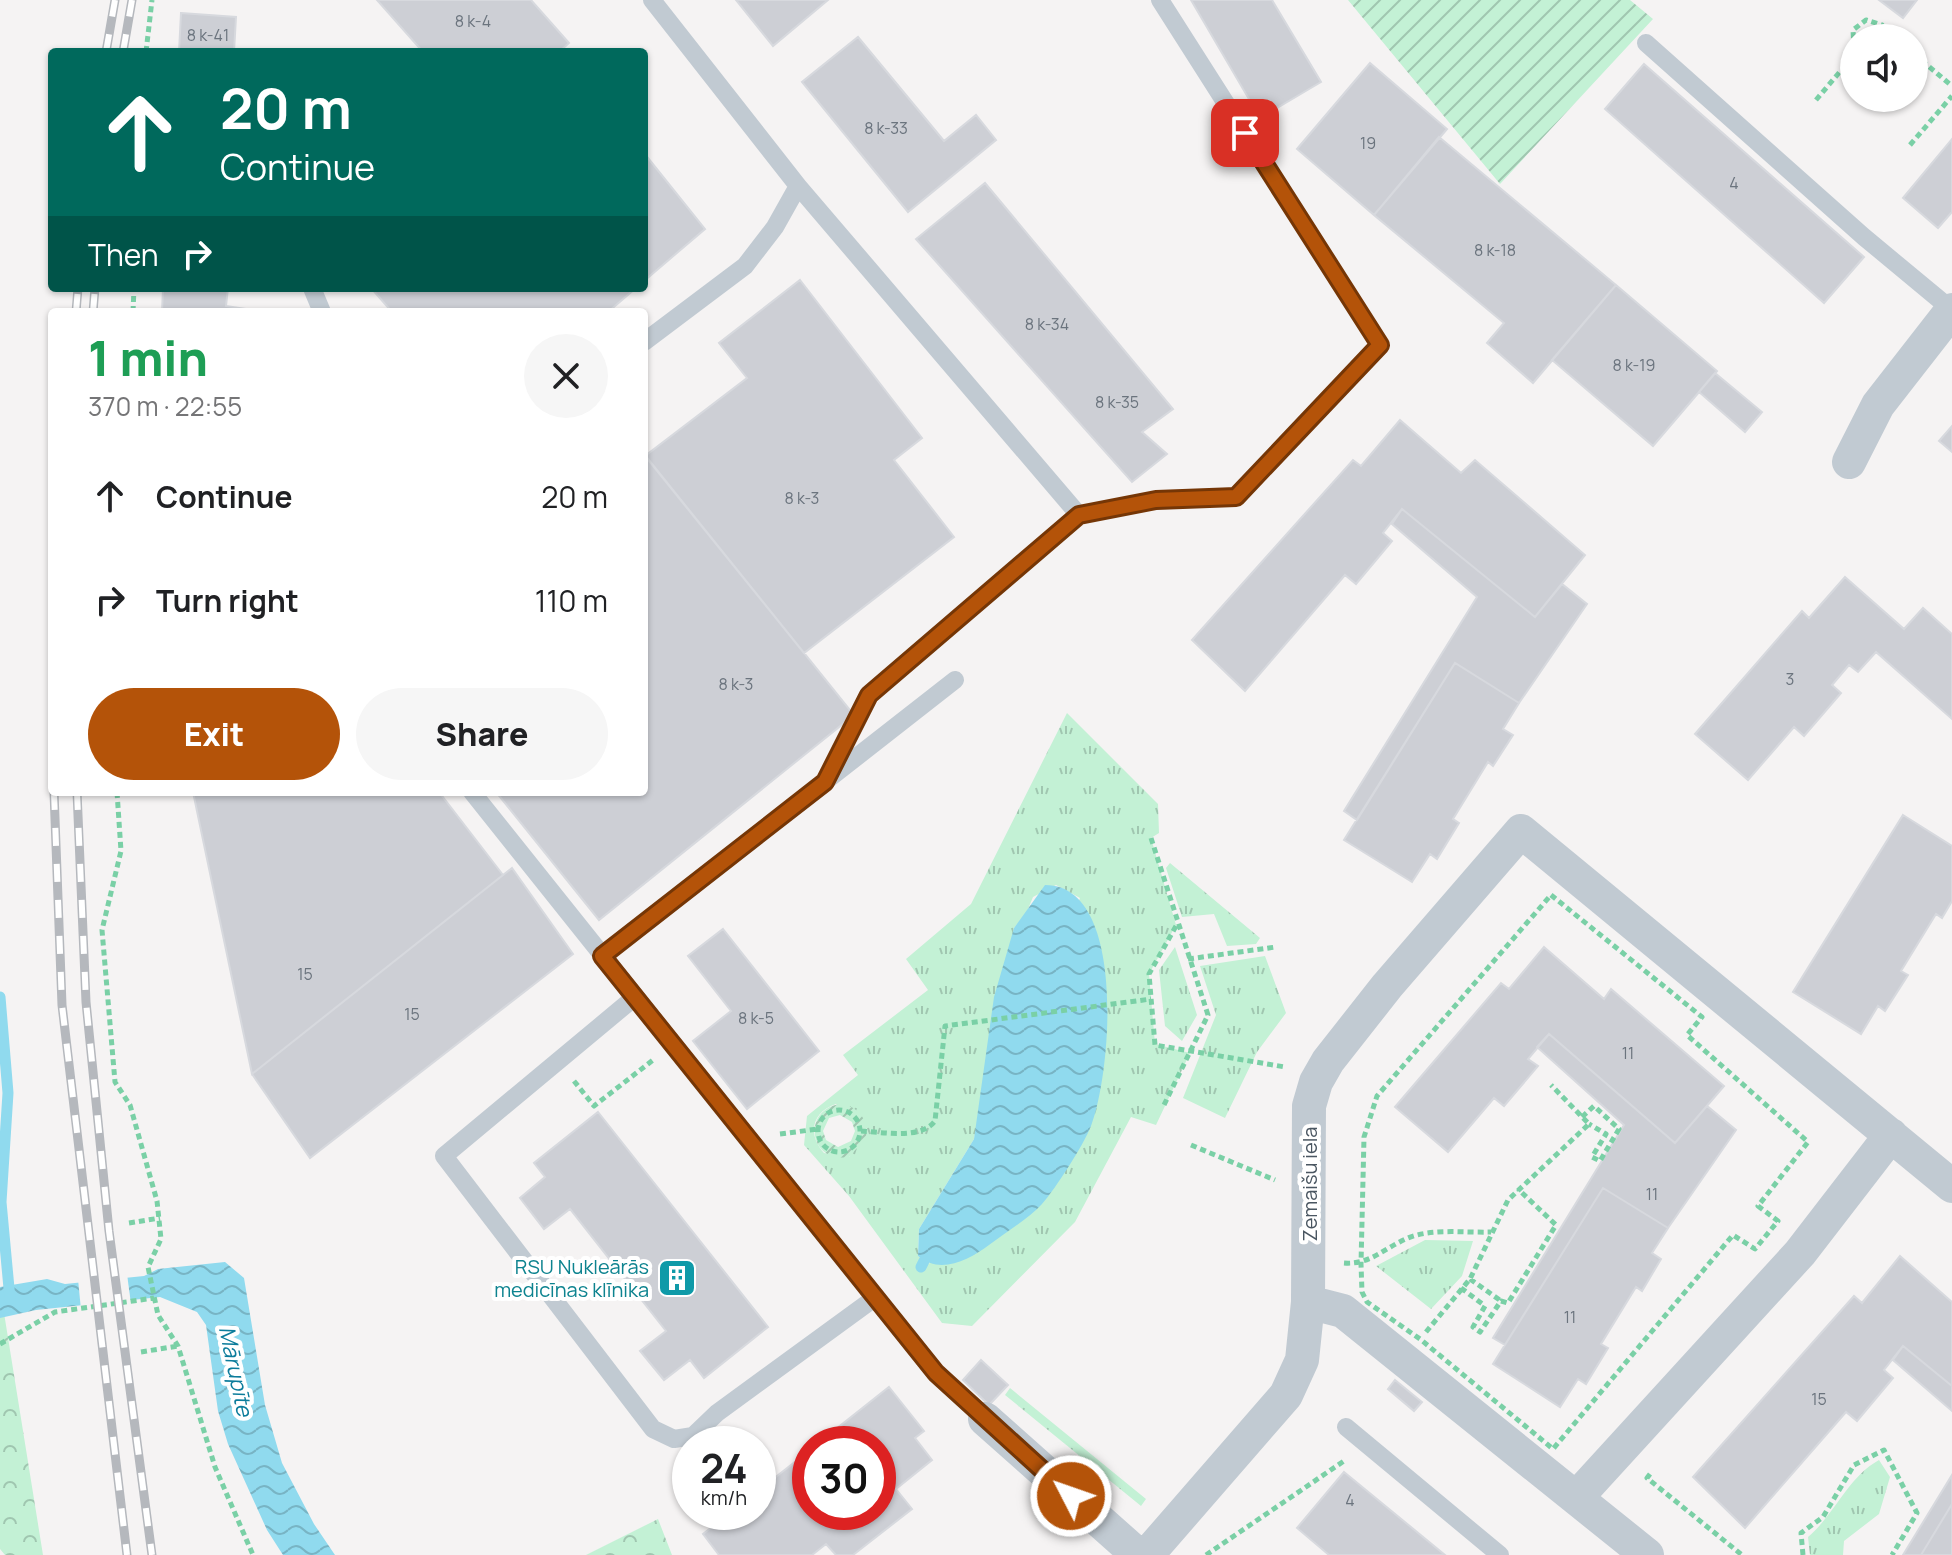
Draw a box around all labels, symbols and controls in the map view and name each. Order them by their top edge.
house number: 8 k-4 [455,10,491,32]
house number: 8 k-41 [187,24,229,46]
map controls [1840,24,1928,112]
button: sound [1840,24,1928,112]
text: 20 m [220,69,352,146]
icon: ahead [88,80,192,184]
pin [1211,99,1279,167]
icon: arrive [1223,111,1267,155]
house number: 8 k-33 [864,117,908,139]
house number: 19 [1360,132,1376,154]
text: Continue [220,142,375,191]
house number: 4 [1729,172,1739,194]
icon: right [175,232,219,276]
text: Then [88,234,159,275]
house number: 8 k-18 [1474,239,1516,261]
house number: 8 k-34 [1025,313,1069,335]
text: 1 min [88,325,208,390]
button: close [524,334,608,418]
house number: 8 k-19 [1613,354,1655,376]
text: 370 m · 22:55 [88,388,242,424]
house number: 8 k-35 [1095,391,1139,413]
icon: ahead [88,474,132,518]
text: Continue [156,476,292,517]
text: 20 m [541,476,608,517]
house number: 8 k-3 [785,487,819,509]
icon: right [88,578,132,622]
text: Turn right [156,580,299,621]
text: 110 m [535,580,608,621]
house number: 3 [1786,668,1794,690]
house number: 8 k-3 [719,673,753,695]
button: Exit [88,688,340,780]
button: Share [356,688,608,780]
house number: 15 [297,963,313,985]
house number: 15 [404,1003,420,1025]
house number: 8 k-5 [738,1007,774,1029]
house number: 11 [1622,1042,1634,1064]
street label: Zemaišu iela [1296,1127,1323,1241]
house number: 11 [1646,1183,1658,1205]
place label: RSU Nukleārās medicīnas klīnika [494,1253,649,1303]
building icon: RSU Nukleārās medicīnas klīnika [656,1257,698,1299]
house number: 11 [1564,1306,1576,1328]
water label: Mārupīte [212,1323,260,1420]
house number: 15 [1811,1388,1827,1410]
speed limit sign: 30 [792,1426,896,1530]
text: 24 [700,1440,748,1495]
position arrow [1029,1454,1113,1538]
text: km/h [701,1484,747,1511]
house number: 4 [1345,1489,1355,1511]

